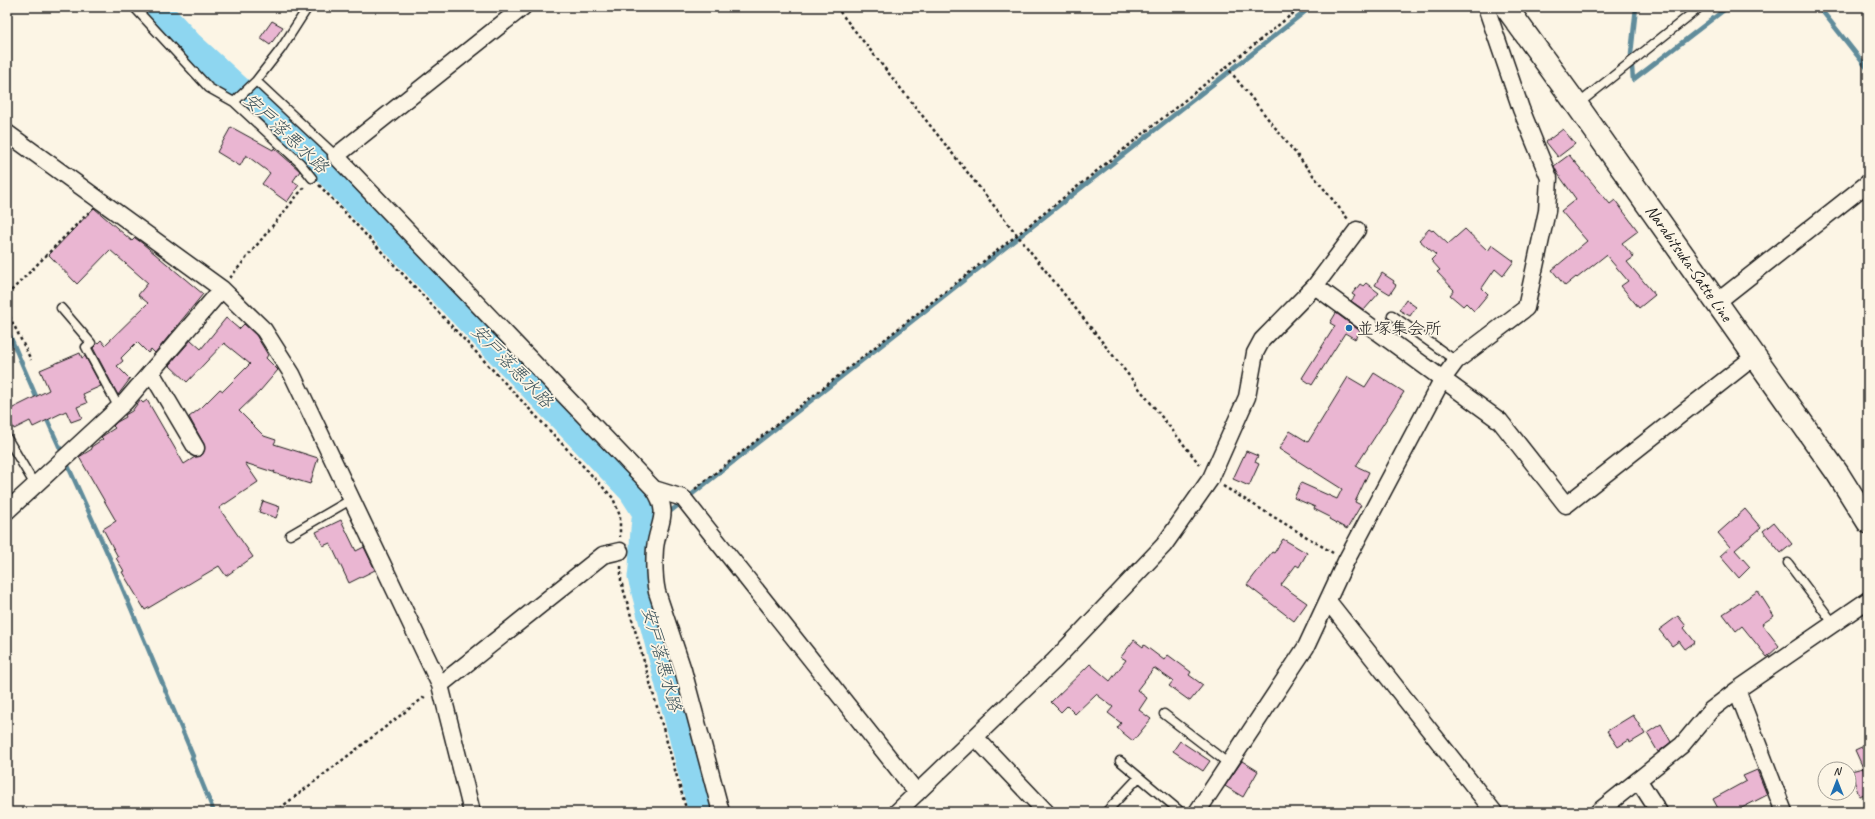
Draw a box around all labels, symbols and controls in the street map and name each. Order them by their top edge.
water label: 安戸落悪水路 [239,88,334,179]
street label: Narabitsuka-Satte Line [1641,201,1738,327]
place label: 並塚集会所 [1357,318,1442,339]
water label: 安戸落悪水路 [467,320,558,413]
marker: 並塚集会所 [1344,323,1354,333]
water label: 安戸落悪水路 [637,604,687,715]
north arrow [1817,761,1857,801]
text: N [1834,764,1843,778]

